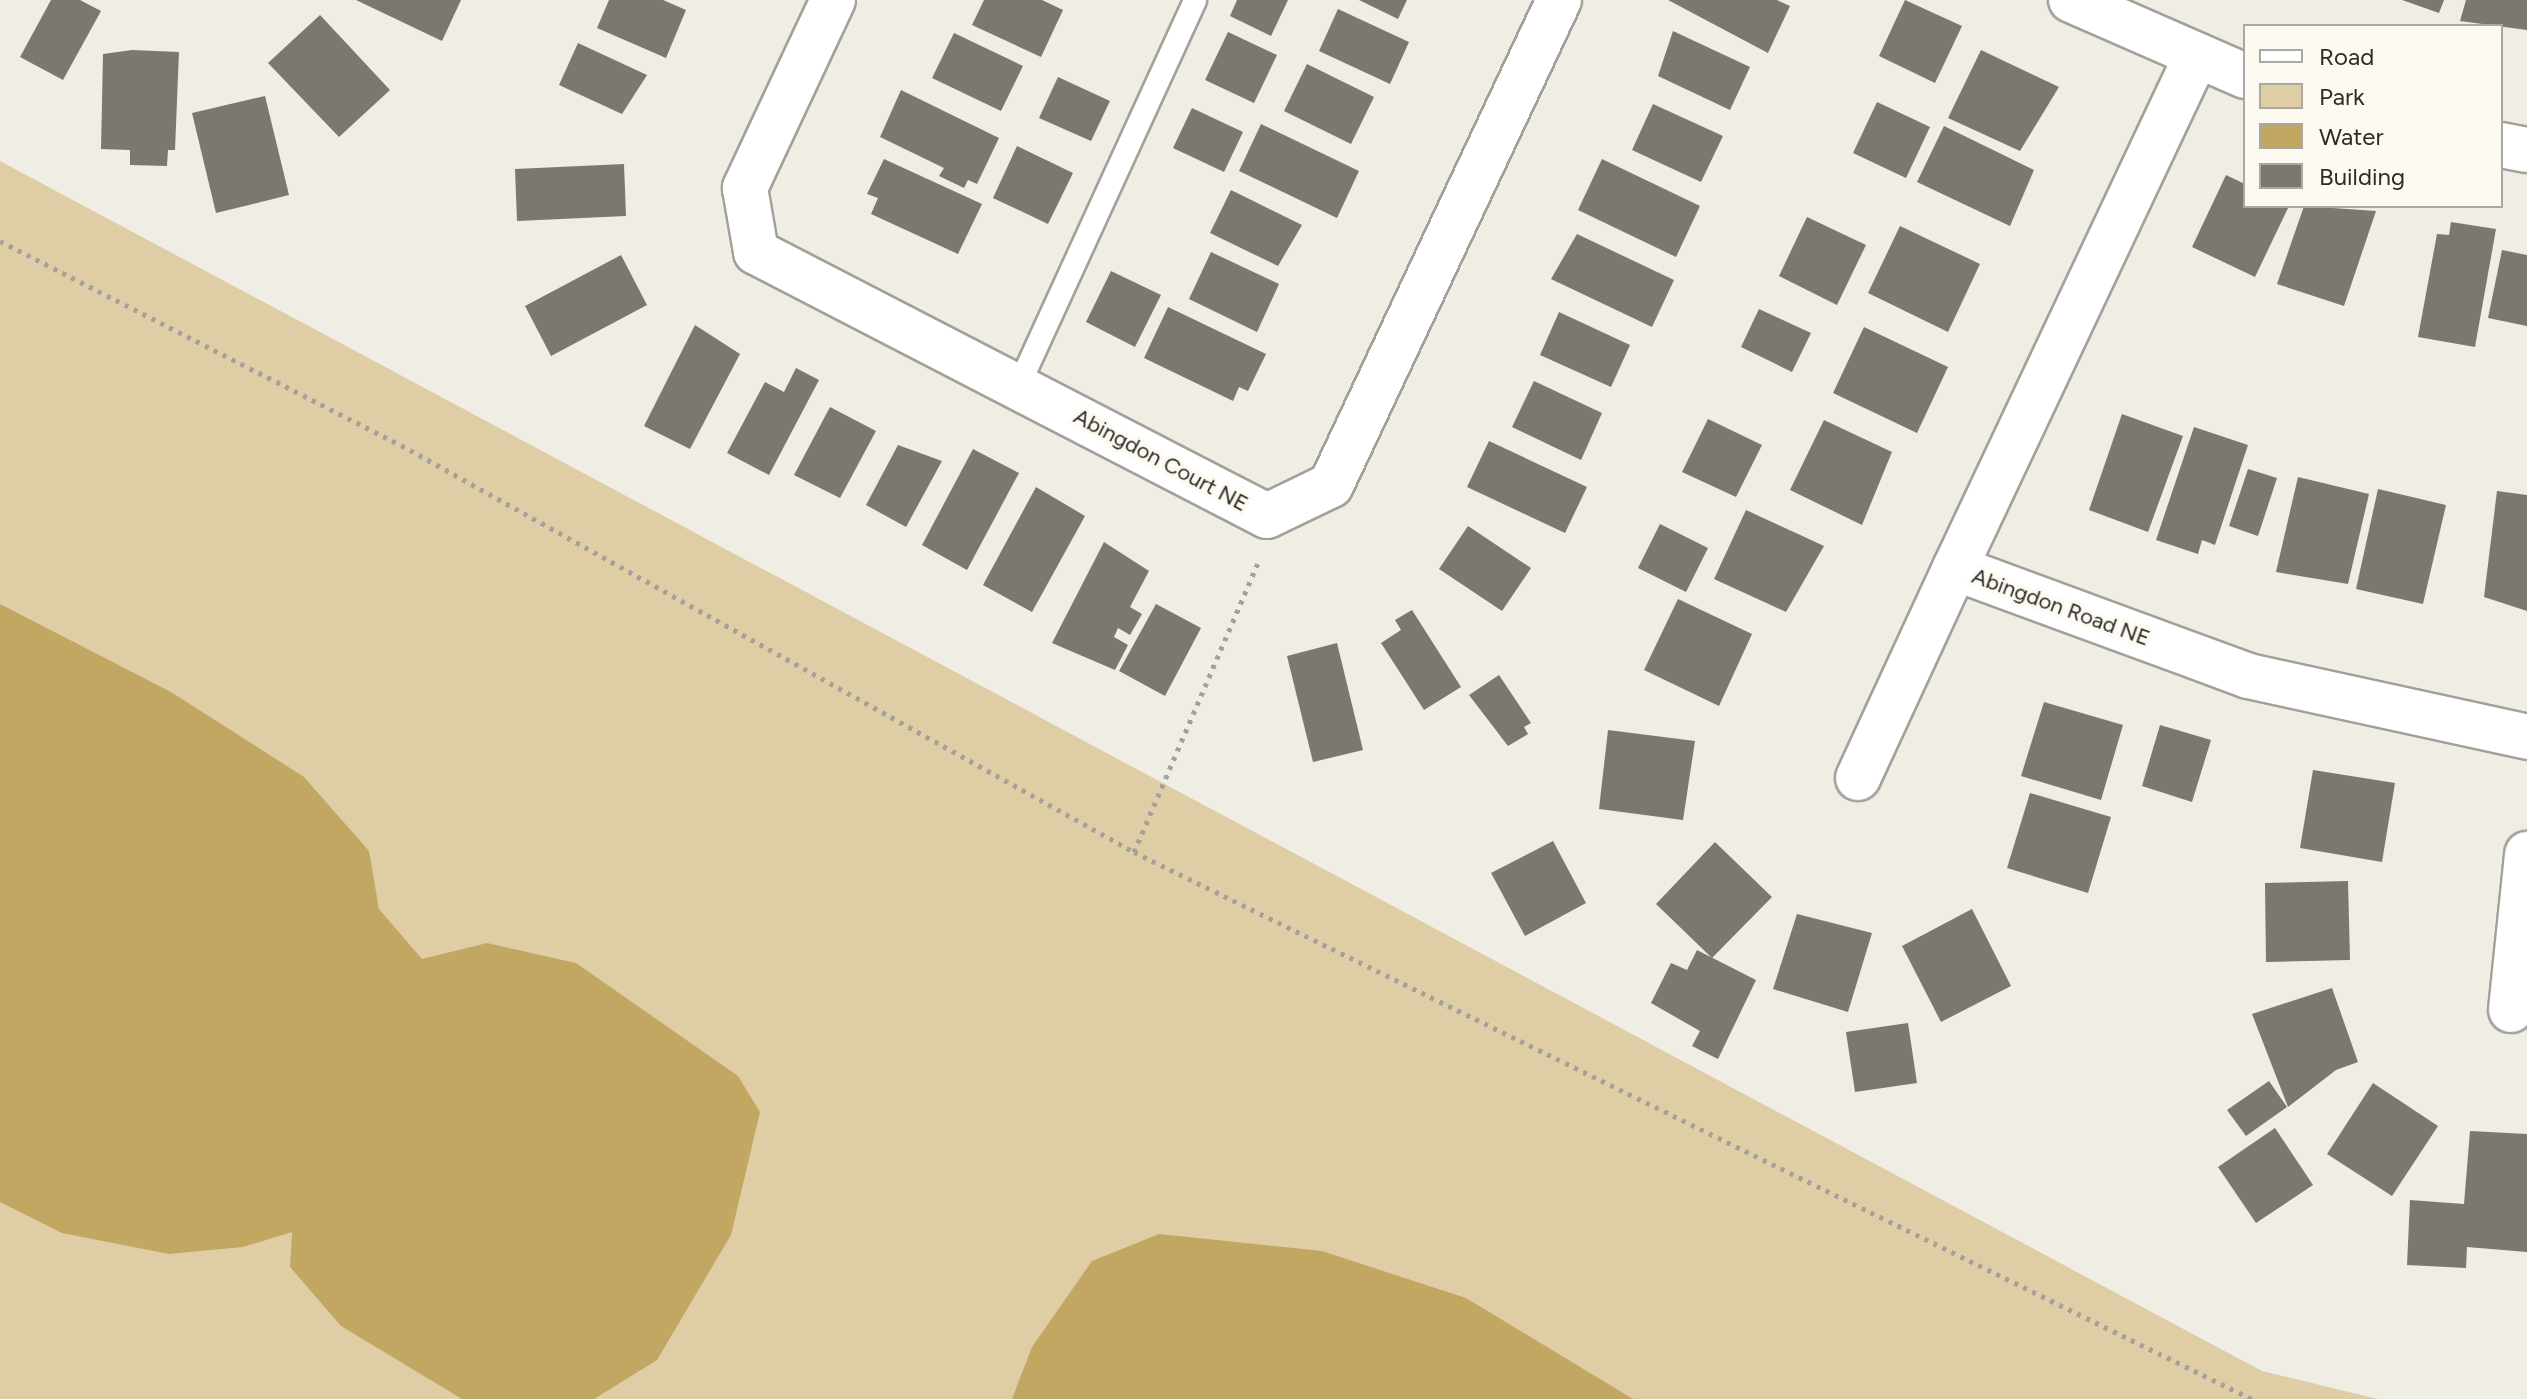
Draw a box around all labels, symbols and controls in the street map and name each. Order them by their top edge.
legend [2243,24,2503,208]
text: Road [2319,42,2374,71]
text: Park [2319,82,2365,111]
text: Water [2319,122,2384,151]
text: Building [2319,162,2405,191]
street label: Abingdon Court NE [1069,403,1253,517]
street label: Abingdon Road NE [1968,563,2154,651]

